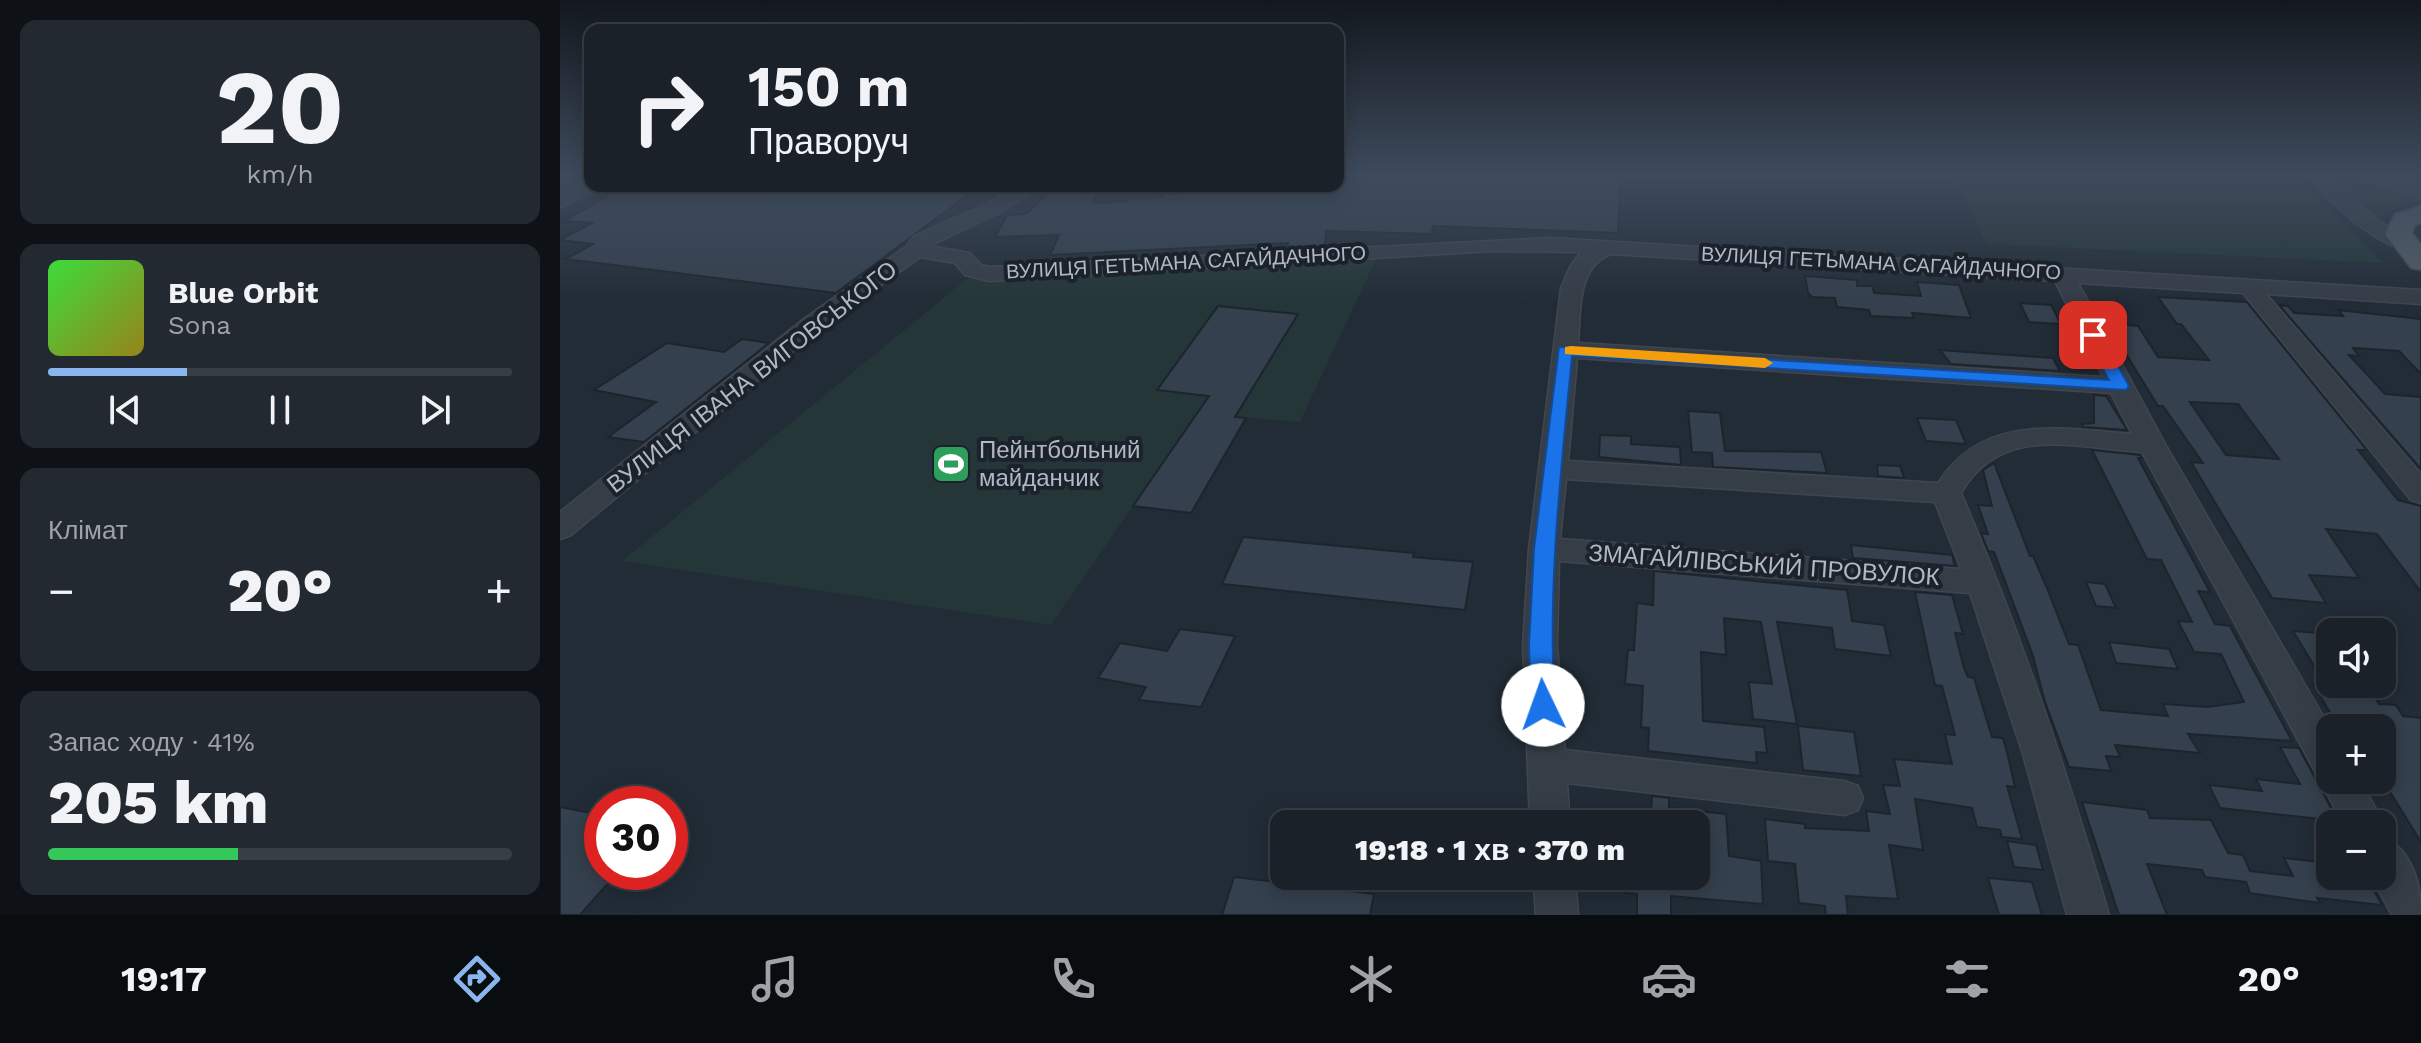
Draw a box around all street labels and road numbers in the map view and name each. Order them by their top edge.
street label: ВУЛИЦЯ ГЕТЬМАНА САГАЙДАЧНОГО [1005,241,1367,283]
street label: ВУЛИЦЯ ГЕТЬМАНА САГАЙДАЧНОГО [1700,242,2062,284]
street label: ВУЛИЦЯ ІВАНА ВИГОВСЬКОГО [602,255,902,499]
street label: ЗМАГАЙЛІВСЬКИЙ ПРОВУЛОК [1587,539,1941,591]

